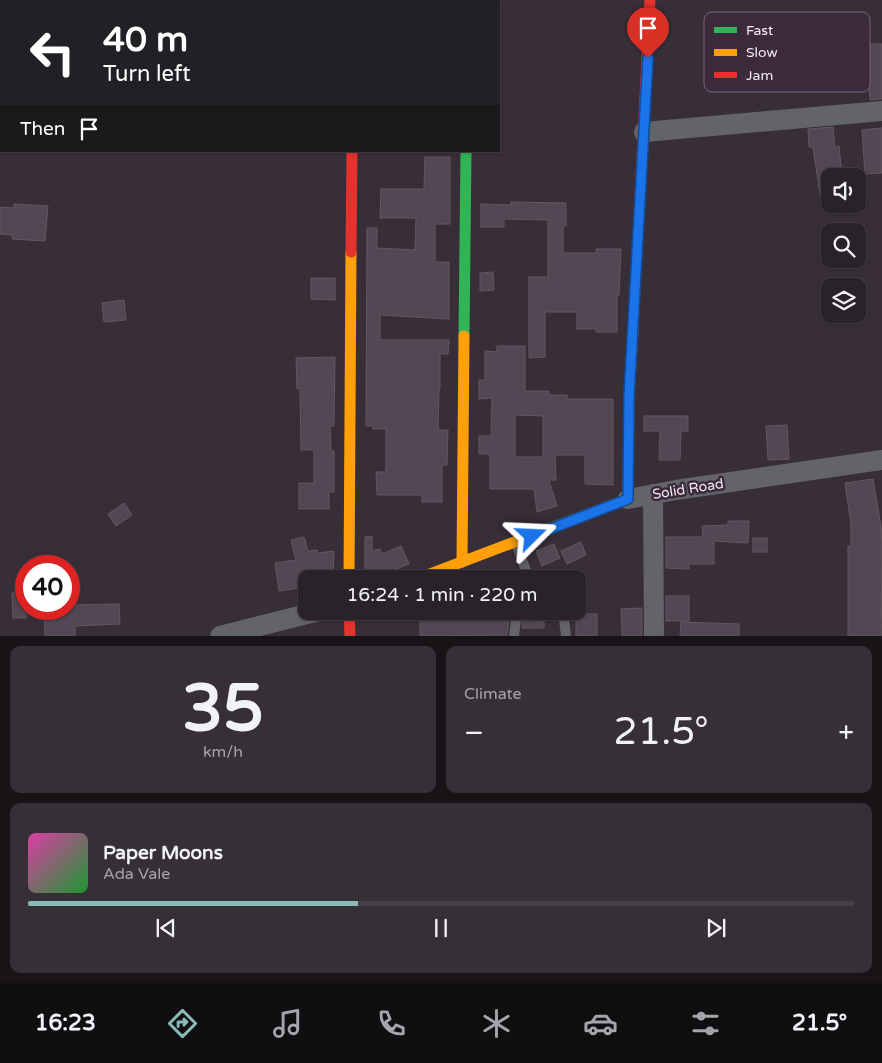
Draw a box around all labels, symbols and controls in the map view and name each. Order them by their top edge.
pin [627,7,669,58]
legend [704,12,870,92]
icon: arrive [634,14,662,42]
text: 40 m [103,19,188,61]
icon: left [20,20,85,85]
text: Fast [746,22,774,39]
text: Slow [746,44,778,61]
text: Turn left [103,61,191,87]
text: Jam [746,67,773,84]
icon: arrive [75,115,103,143]
text: Then [20,118,65,140]
map controls [821,168,866,323]
button: sound [821,168,866,213]
button: search [821,223,866,268]
button: layers [821,278,866,323]
street label: Solid Road [651,475,725,503]
position arrow [505,509,557,561]
speed limit sign: 40 [15,555,80,620]
text: 16:24 · 1 min · 220 m [346,584,538,606]
text: 35 [182,670,264,749]
text: Climate [464,684,522,704]
text: 21.5° [614,709,709,755]
text: − [464,716,484,750]
text: + [838,716,854,750]
text: km/h [203,742,243,762]
text: Paper Moons [103,842,223,864]
text: Ada Vale [103,864,170,884]
icon: previous [152,914,180,942]
icon: pause [427,914,455,942]
icon: next [702,914,730,942]
icon: directions [165,1006,200,1041]
icon: music [270,1006,305,1041]
icon: phone [374,1006,409,1041]
icon: climate [479,1006,514,1041]
icon: car [583,1006,618,1041]
icon: filters [688,1006,723,1041]
text: 16:23 [35,1010,96,1036]
text: 21.5° [792,1010,847,1036]

